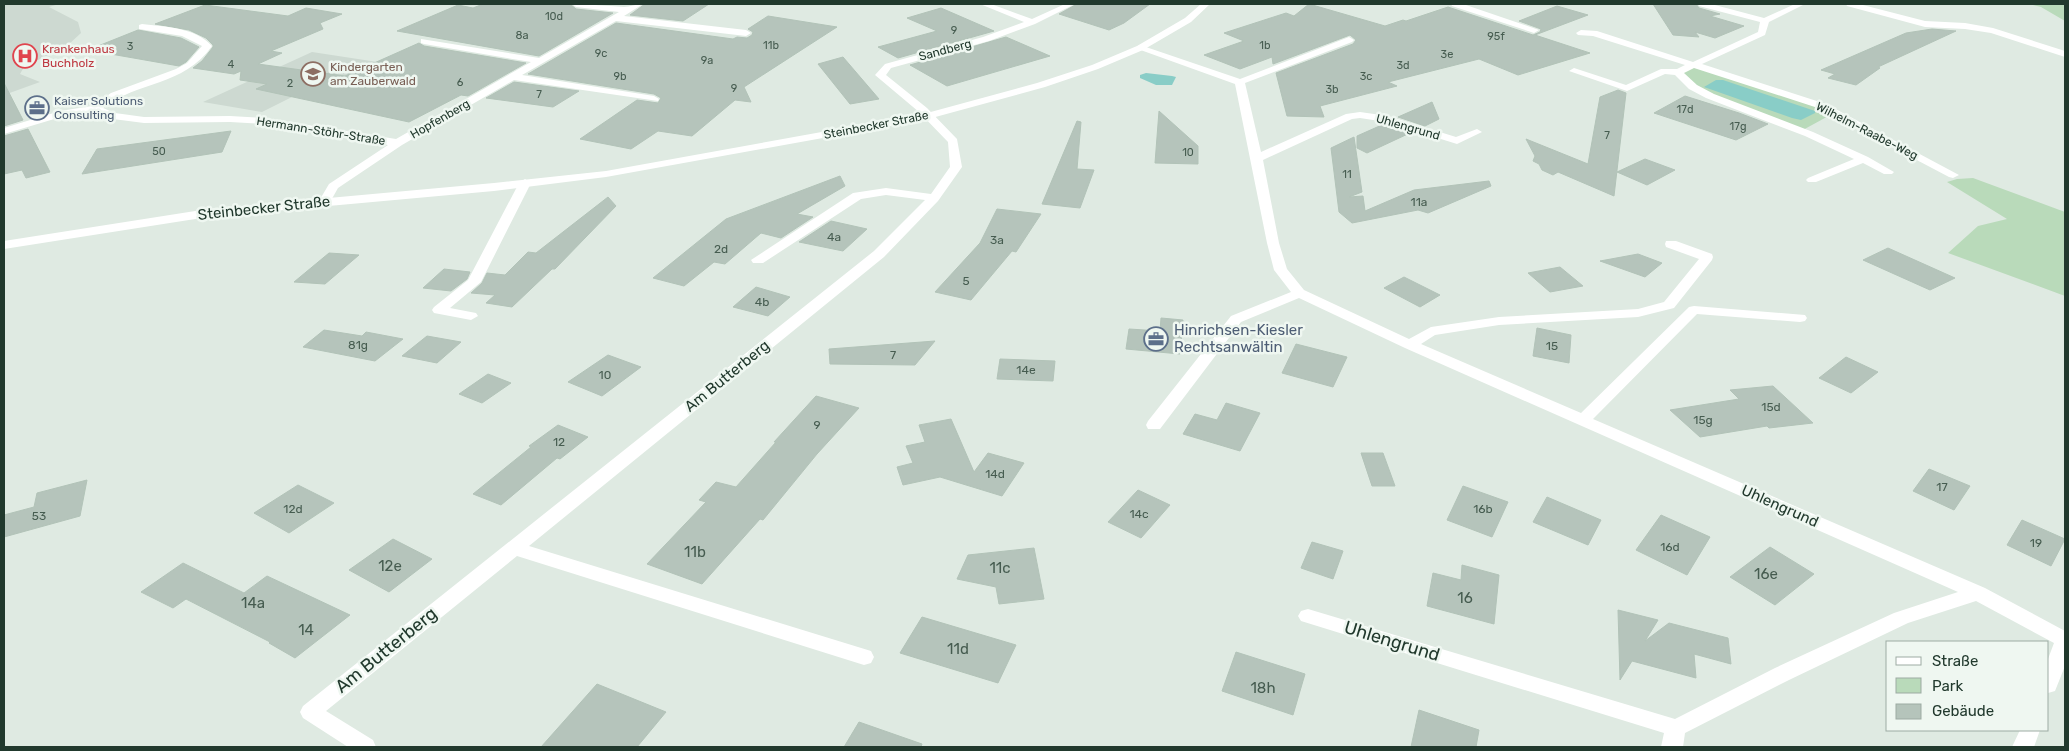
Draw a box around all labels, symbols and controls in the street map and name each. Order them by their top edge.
house number: 10d [545,10,563,23]
house number: 9 [951,24,957,37]
house number: 8a [515,29,529,42]
house number: 95f [1487,30,1505,43]
street label: Sandberg [917,36,973,64]
house number: 11b [763,39,779,52]
house number: 1b [1259,39,1271,52]
house number: 3 [127,40,134,53]
place label: Krankenhaus Buchholz [42,42,115,70]
hospital icon: Krankenhaus Buchholz [12,43,38,69]
house number: 9c [595,47,607,60]
house number: 3e [1441,48,1453,61]
house number: 9a [701,54,713,67]
house number: 4 [228,58,235,71]
house number: 3d [1396,59,1410,72]
place label: Kindergarten am Zauberwald [330,60,416,88]
school or university icon: Kindergarten am Zauberwald [300,61,326,87]
house number: 9b [613,70,627,83]
house number: 3c [1360,70,1372,83]
house number: 6 [457,76,464,89]
house number: 2 [287,77,293,90]
house number: 9 [731,82,737,95]
house number: 3b [1325,83,1339,96]
house number: 7 [536,88,542,101]
place label: Kaiser Solutions Consulting [54,94,143,122]
office icon: Kaiser Solutions Consulting [24,95,50,121]
street label: Hopfenberg [408,96,472,142]
street label: Wilhelm-Raabe-Weg [1814,99,1920,163]
house number: 17d [1677,103,1693,116]
street label: Steinbecker Straße [822,108,930,142]
street label: Uhlengrund [1374,111,1442,143]
street label: Hermann-Stöhr-Straße [256,114,387,148]
house number: 17g [1730,120,1746,133]
house number: 7 [1604,129,1610,142]
house number: 50 [152,145,166,158]
house number: 10 [1182,146,1194,159]
house number: 11 [1342,168,1352,181]
street label: Steinbecker Straße [197,192,331,224]
house number: 11a [1411,195,1427,209]
house number: 4a [827,230,841,244]
house number: 3a [990,233,1004,247]
house number: 2d [714,242,728,256]
house number: 5 [962,274,970,288]
house number: 4b [755,295,769,309]
place label: Hinrichsen-Kiesler Rechtsanwältin [1174,321,1303,356]
office icon: Hinrichsen-Kiesler Rechtsanwältin [1143,326,1169,352]
street label: Am Butterberg [681,336,773,416]
house number: 81g [348,338,368,352]
house number: 15 [1546,339,1558,353]
house number: 7 [890,348,896,362]
house number: 14e [1016,363,1036,377]
house number: 10 [599,368,611,382]
house number: 15d [1761,400,1781,414]
house number: 15g [1693,413,1713,427]
house number: 9 [813,418,821,432]
house number: 12 [553,435,565,449]
house number: 14d [985,467,1005,481]
house number: 17 [1936,480,1948,494]
street label: Uhlengrund [1739,481,1821,531]
house number: 12d [283,502,303,516]
house number: 16b [1473,502,1493,516]
house number: 14c [1129,507,1149,521]
house number: 53 [32,509,46,523]
house number: 19 [2030,536,2042,550]
house number: 16d [1660,540,1680,554]
house number: 11b [684,543,706,561]
house number: 12e [378,557,402,575]
house number: 11c [989,559,1011,577]
house number: 16e [1754,565,1778,583]
house number: 16 [1457,589,1473,607]
house number: 14a [241,594,265,612]
street label: Am Butterberg [331,602,441,698]
street label: Uhlengrund [1341,616,1443,666]
house number: 14 [298,621,314,639]
house number: 11d [947,640,969,658]
legend [1886,641,2049,731]
text: Straße [1932,652,1978,670]
text: Park [1932,677,1963,695]
house number: 18h [1250,679,1276,697]
text: Gebäude [1932,702,1994,720]

